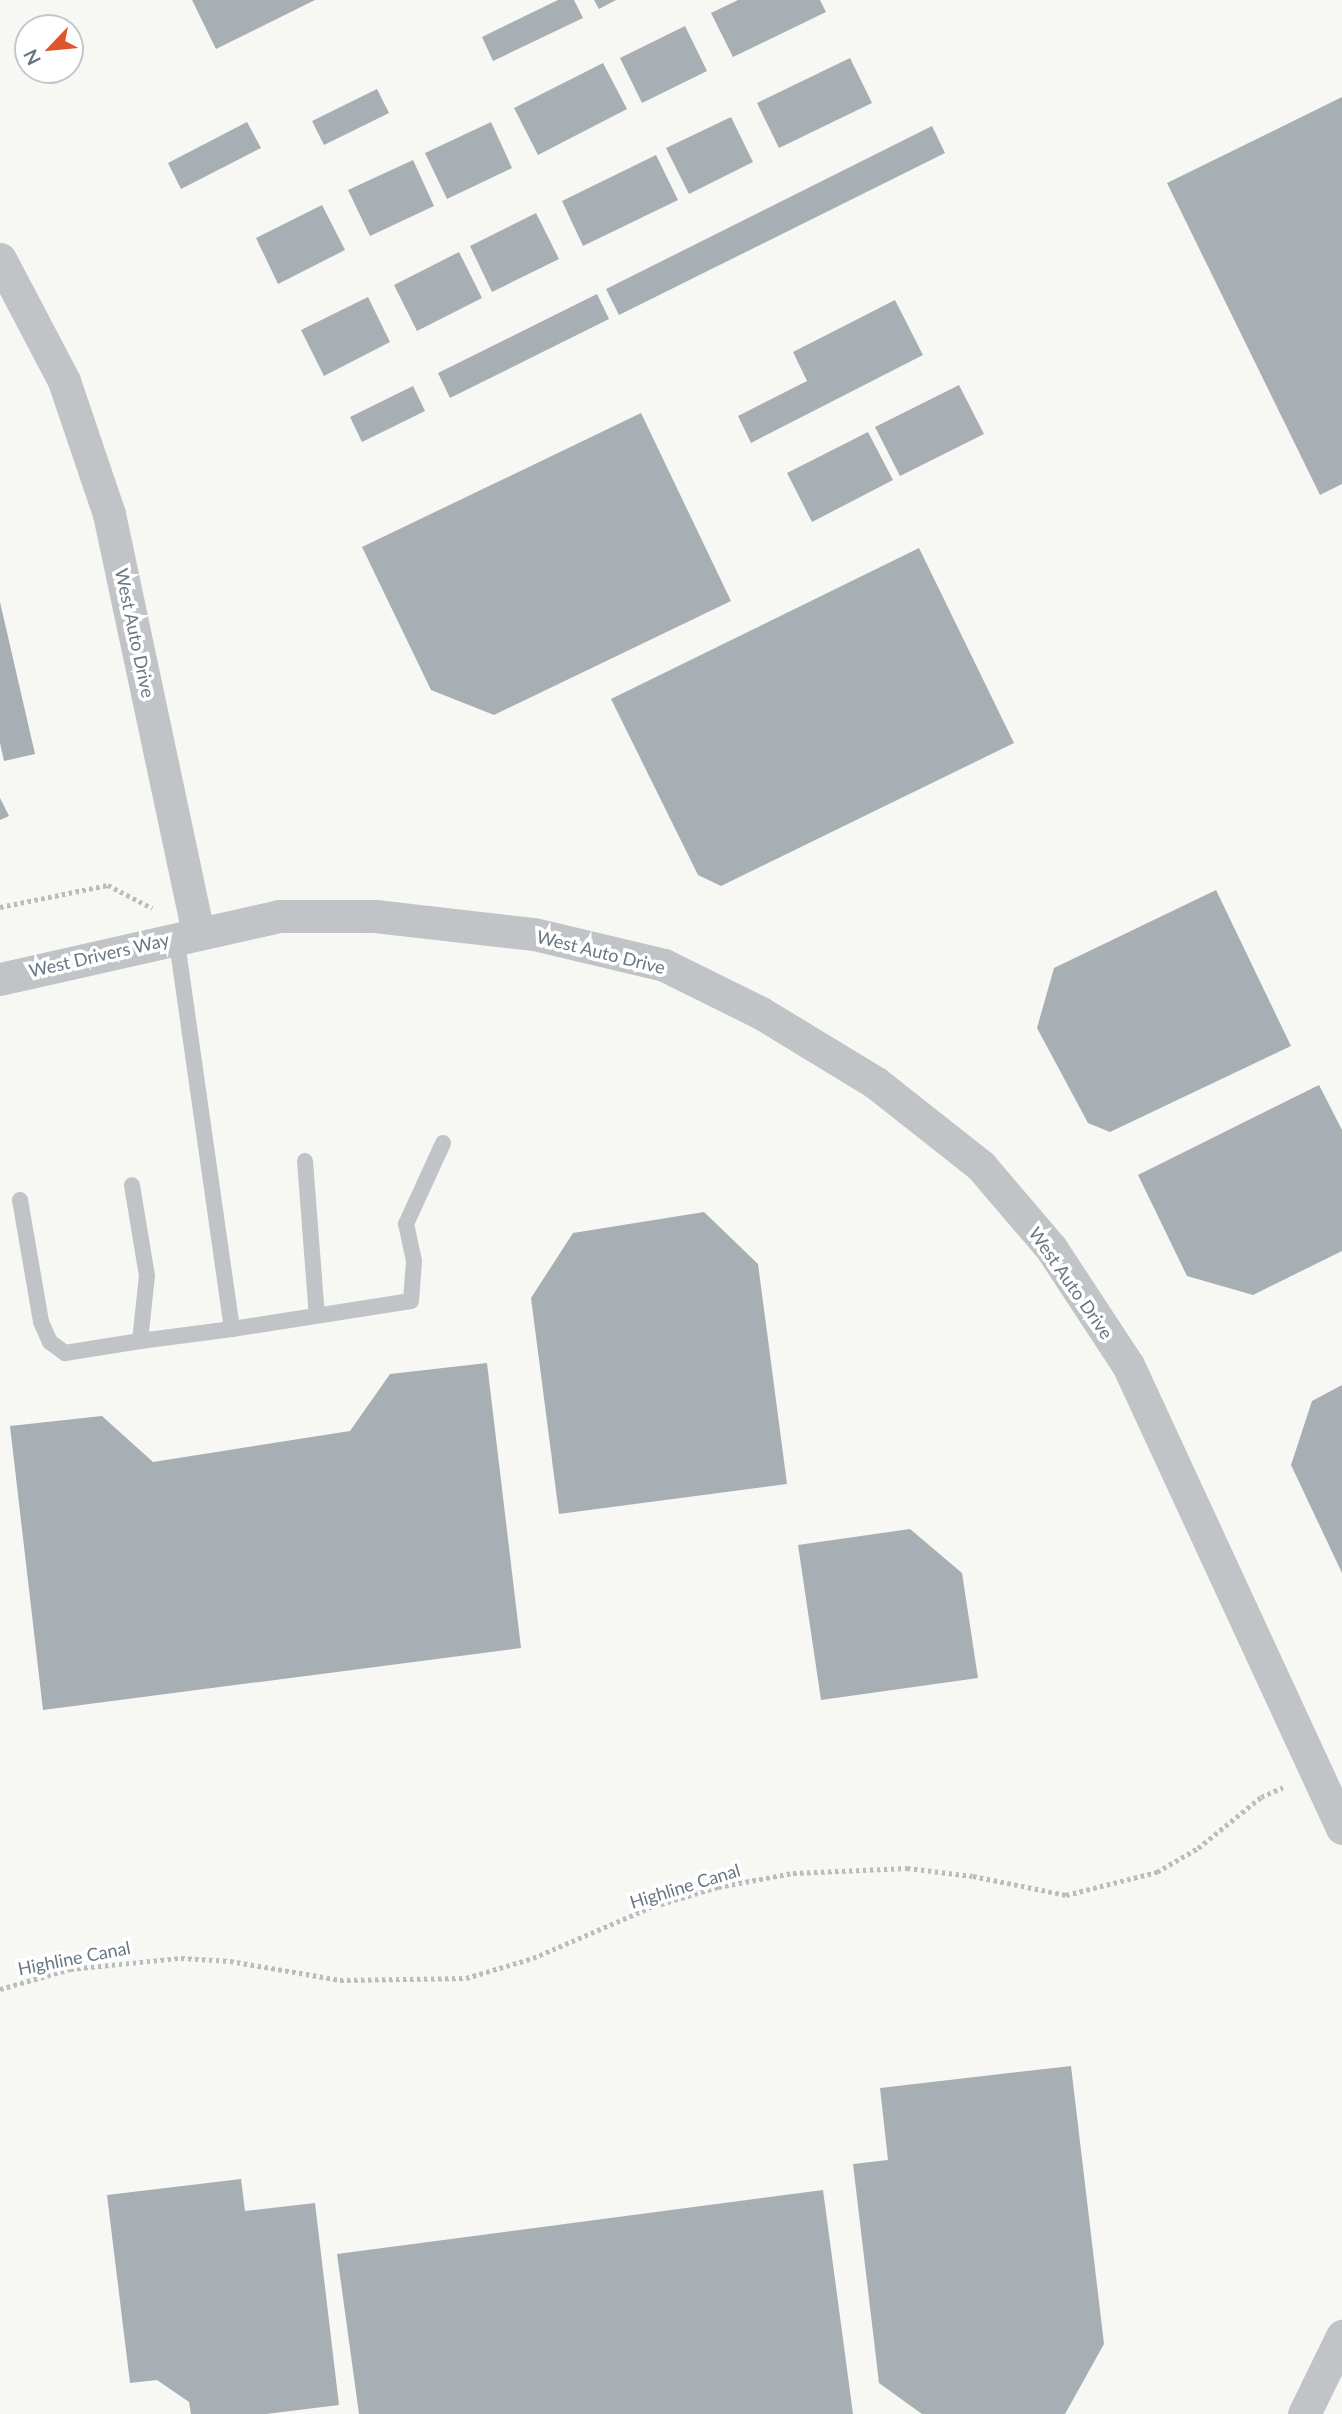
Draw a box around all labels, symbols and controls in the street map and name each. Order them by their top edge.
north arrow [14,14,84,84]
text: N [18,46,45,69]
street label: West Auto Drive [111,566,159,700]
street label: West Auto Drive [534,926,668,978]
street label: West Drivers Way [27,928,171,982]
street label: West Auto Drive [1024,1223,1118,1343]
street label: Highline Canal [627,1859,743,1913]
street label: Highline Canal [16,1936,132,1980]

